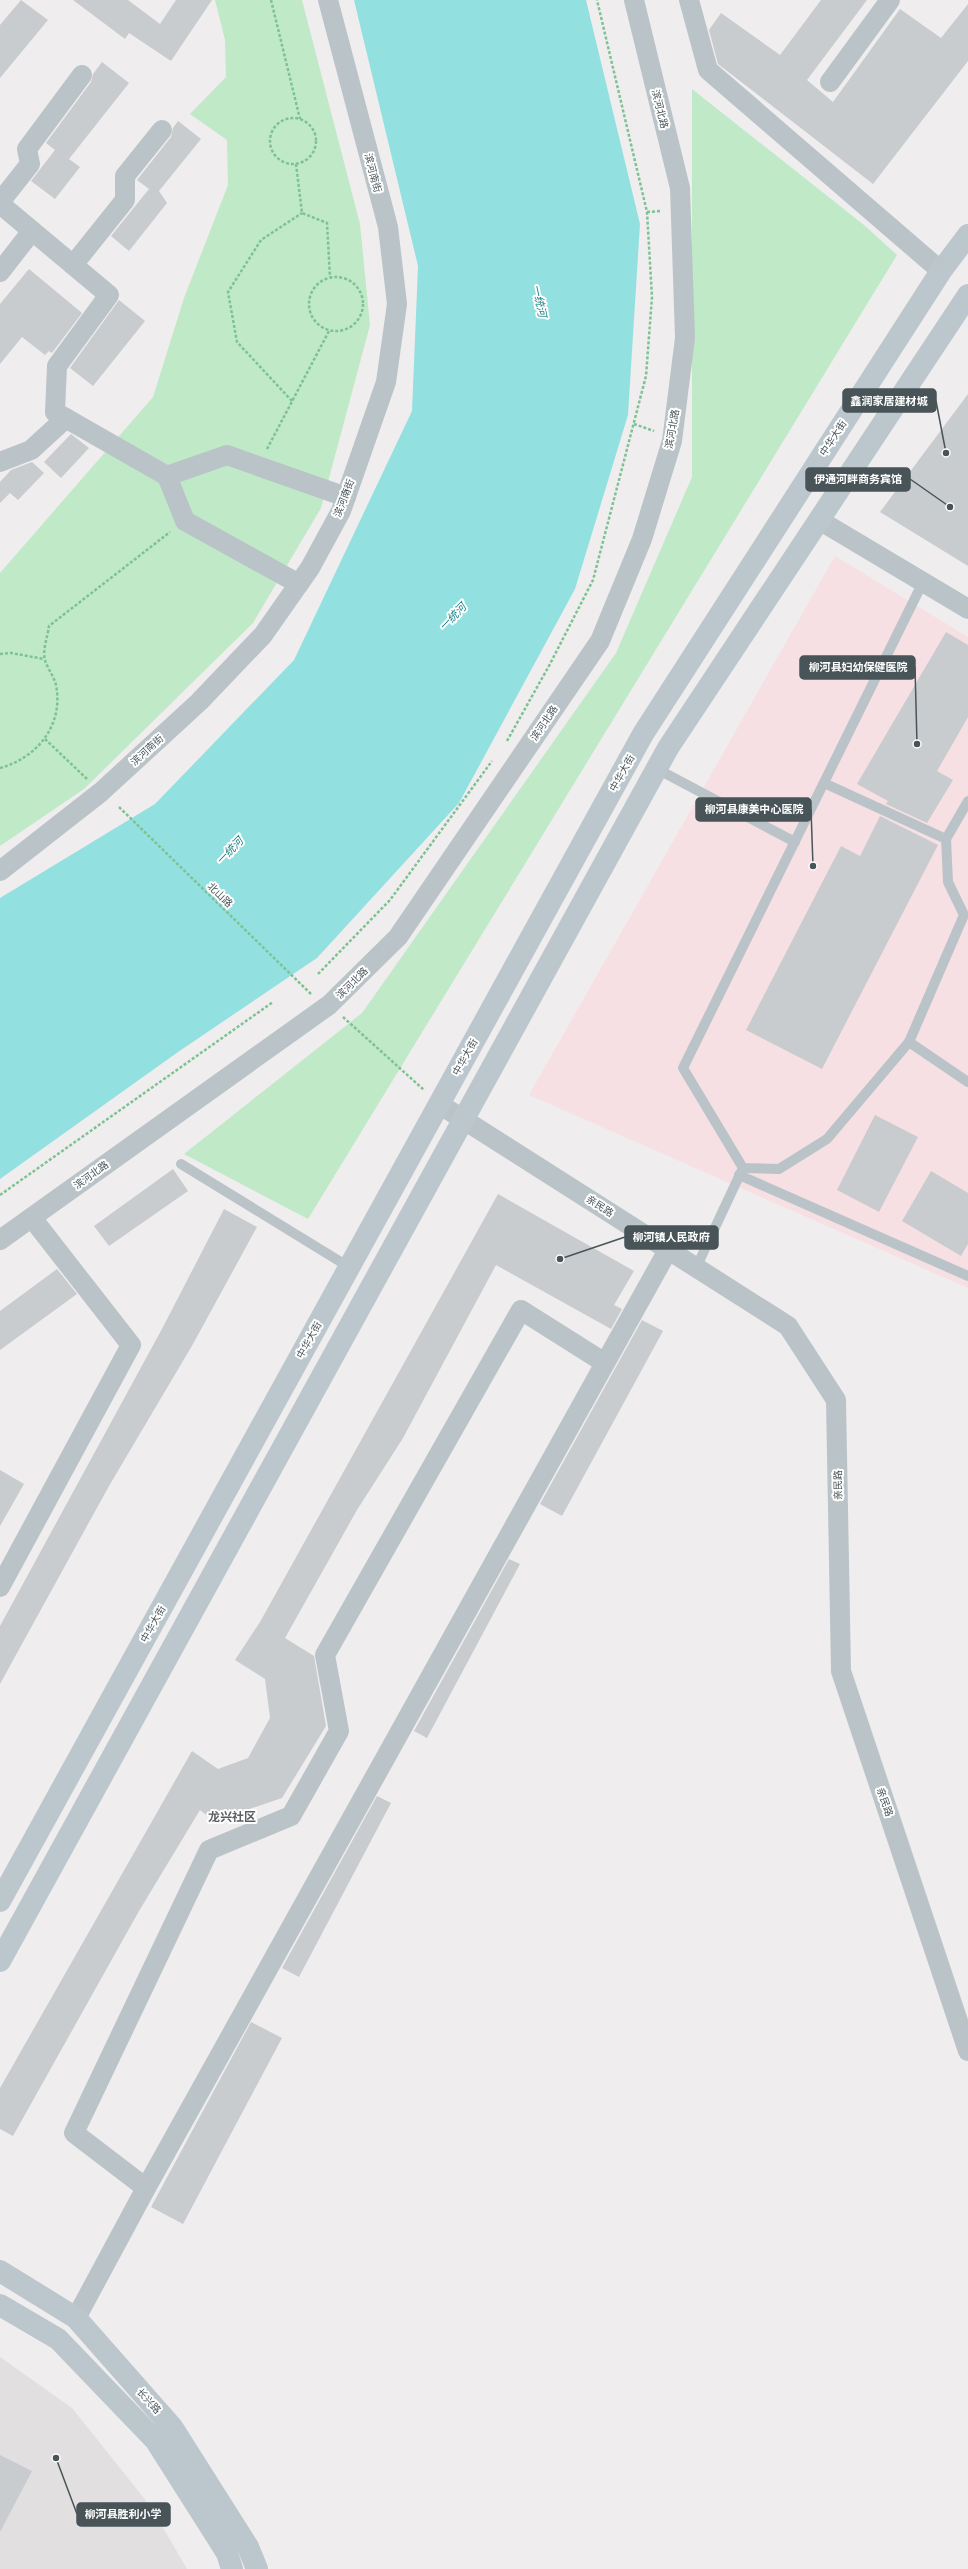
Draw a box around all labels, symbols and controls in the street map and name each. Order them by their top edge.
street label: 滨河北路 [650,88,670,130]
street label: 滨河南街 [363,152,383,194]
water label: 一统河 [529,284,549,320]
callout: 鑫润家居建材城 [843,389,936,412]
text: 鑫润家居建材城 [851,395,928,408]
street label: 滨河北路 [663,408,681,450]
street label: 中华大街 [817,418,849,458]
callout: 伊通河畔商务宾馆 [806,468,910,491]
text: 伊通河畔商务宾馆 [814,473,902,486]
street label: 滨河南街 [332,477,356,519]
water label: 一统河 [437,599,471,633]
callout: 柳河县妇幼保健医院 [800,656,915,679]
text: 柳河县妇幼保健医院 [809,661,908,674]
street label: 滨河北路 [528,703,560,743]
street label: 滨河南街 [128,733,166,767]
street label: 中华大街 [607,753,637,793]
callout: 柳河县康美中心医院 [696,798,811,821]
text: 柳河县康美中心医院 [705,803,804,816]
water label: 一统河 [214,833,248,867]
street label: 北山路 [205,881,235,909]
street label: 滨河北路 [334,965,370,1001]
street label: 中华大街 [450,1037,480,1077]
street label: 滨河北路 [72,1159,110,1191]
street label: 亲民路 [584,1193,616,1219]
callout: 柳河镇人民政府 [625,1226,718,1249]
text: 柳河镇人民政府 [633,1231,710,1244]
street label: 中华大街 [294,1320,324,1360]
street label: 亲民路 [832,1470,844,1500]
street label: 中华大街 [138,1604,168,1644]
street label: 亲民路 [875,1786,895,1818]
district label: 龙兴社区 [208,1810,256,1824]
street label: 长兴路 [135,2386,163,2416]
callout: 柳河县胜利小学 [77,2503,170,2526]
text: 柳河县胜利小学 [85,2508,162,2521]

